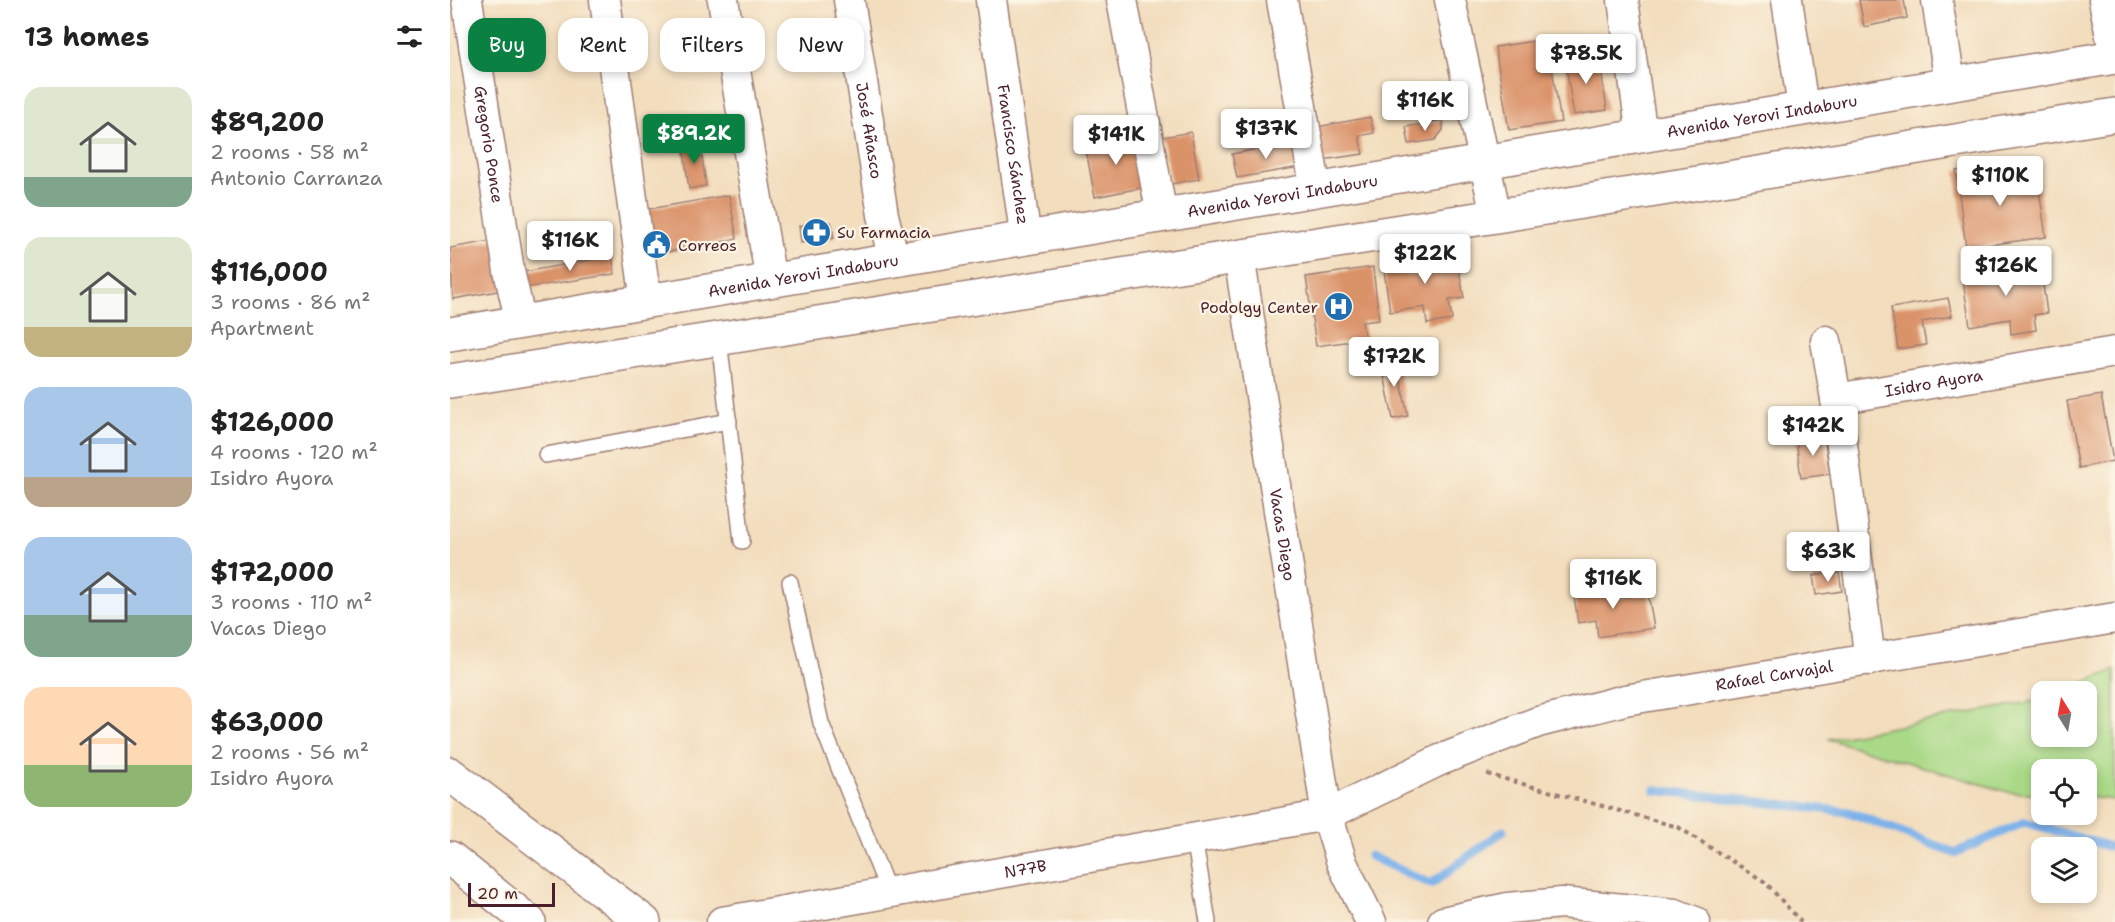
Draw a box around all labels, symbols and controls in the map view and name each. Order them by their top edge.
chip: Buy [468,18,546,72]
chip: Rent [558,18,648,72]
chip: Filters [660,18,765,72]
chip: New [777,18,864,72]
text: 13 homes [24,19,150,54]
icon: filters [393,20,426,53]
pin: $78.5K [1537,34,1635,85]
text: $78.5K [1550,40,1622,66]
street label: José Añasco [851,81,887,180]
pin: $116K [1383,81,1467,132]
street label: Francisco Sánchez [992,83,1034,226]
street label: Gregorio Ponce [469,84,508,204]
text: $116K [1396,87,1454,113]
street label: Avenida Yerovi Indaburu [1665,90,1859,142]
text: $89,200 [210,104,324,139]
pin: $137K [1224,109,1308,160]
icon: home [72,111,144,183]
pin: $89.2K [645,114,743,165]
pin: $141K [1074,115,1158,166]
text: $137K [1235,115,1297,141]
text: $89.2K [657,120,731,146]
text: $141K [1087,121,1145,147]
text: 2 rooms · 58 m² [210,139,369,165]
pin: $110K [1958,156,2042,207]
text: $110K [1971,162,2029,188]
text: Antonio Carranza [210,165,382,191]
street label: Avenida Yerovi Indaburu [1186,170,1380,222]
pharmacy icon: Su Farmacia [800,216,832,248]
pin: $116K [528,221,612,272]
place label: Su Farmacia [837,222,931,243]
text: $116K [541,227,599,253]
public building icon: Correos [641,229,673,261]
pin: $122K [1383,234,1467,285]
place label: Correos [678,235,737,256]
text: $122K [1394,240,1456,266]
pin: $126K [1964,246,2048,297]
street label: Avenida Yerovi Indaburu [706,250,900,302]
text: $126K [1975,252,2037,278]
text: $116,000 [210,254,328,289]
icon: home [72,261,144,333]
text: 3 rooms · 86 m² [210,289,370,315]
hospital icon: Podolgy Center [1323,291,1355,323]
place label: Podolgy Center [1200,297,1318,318]
text: Apartment [210,315,314,341]
pin: $172K [1352,337,1436,388]
text: $172K [1363,343,1425,369]
street label: Isidro Ayora [1883,364,1984,402]
text: $126,000 [210,404,334,439]
pin: $142K [1771,406,1855,457]
icon: home [72,411,144,483]
text: $142K [1782,412,1844,438]
text: 4 rooms · 120 m² [210,439,378,465]
text: Isidro Ayora [210,465,334,491]
street label: Vacas Diego [1265,487,1300,582]
pin: $63K [1792,532,1864,583]
text: $63K [1801,538,1855,564]
text: $172,000 [210,554,334,589]
pin: $116K [1571,559,1655,610]
icon: home [72,561,144,633]
text: $116K [1584,565,1642,591]
text: 3 rooms · 110 m² [210,589,373,615]
text: Vacas Diego [210,615,327,641]
street label: Rafael Carvajal [1714,655,1834,696]
north arrow [2031,681,2097,747]
map controls [2031,681,2097,903]
text: $63,000 [210,704,324,739]
icon: home [72,711,144,783]
text: 2 rooms · 56 m² [210,739,369,765]
button: locate [2031,759,2097,825]
text: Isidro Ayora [210,765,334,791]
button: layers [2031,837,2097,903]
street label: N77B [1002,855,1048,883]
scale bar [468,880,555,908]
text: 20 m [477,883,518,904]

